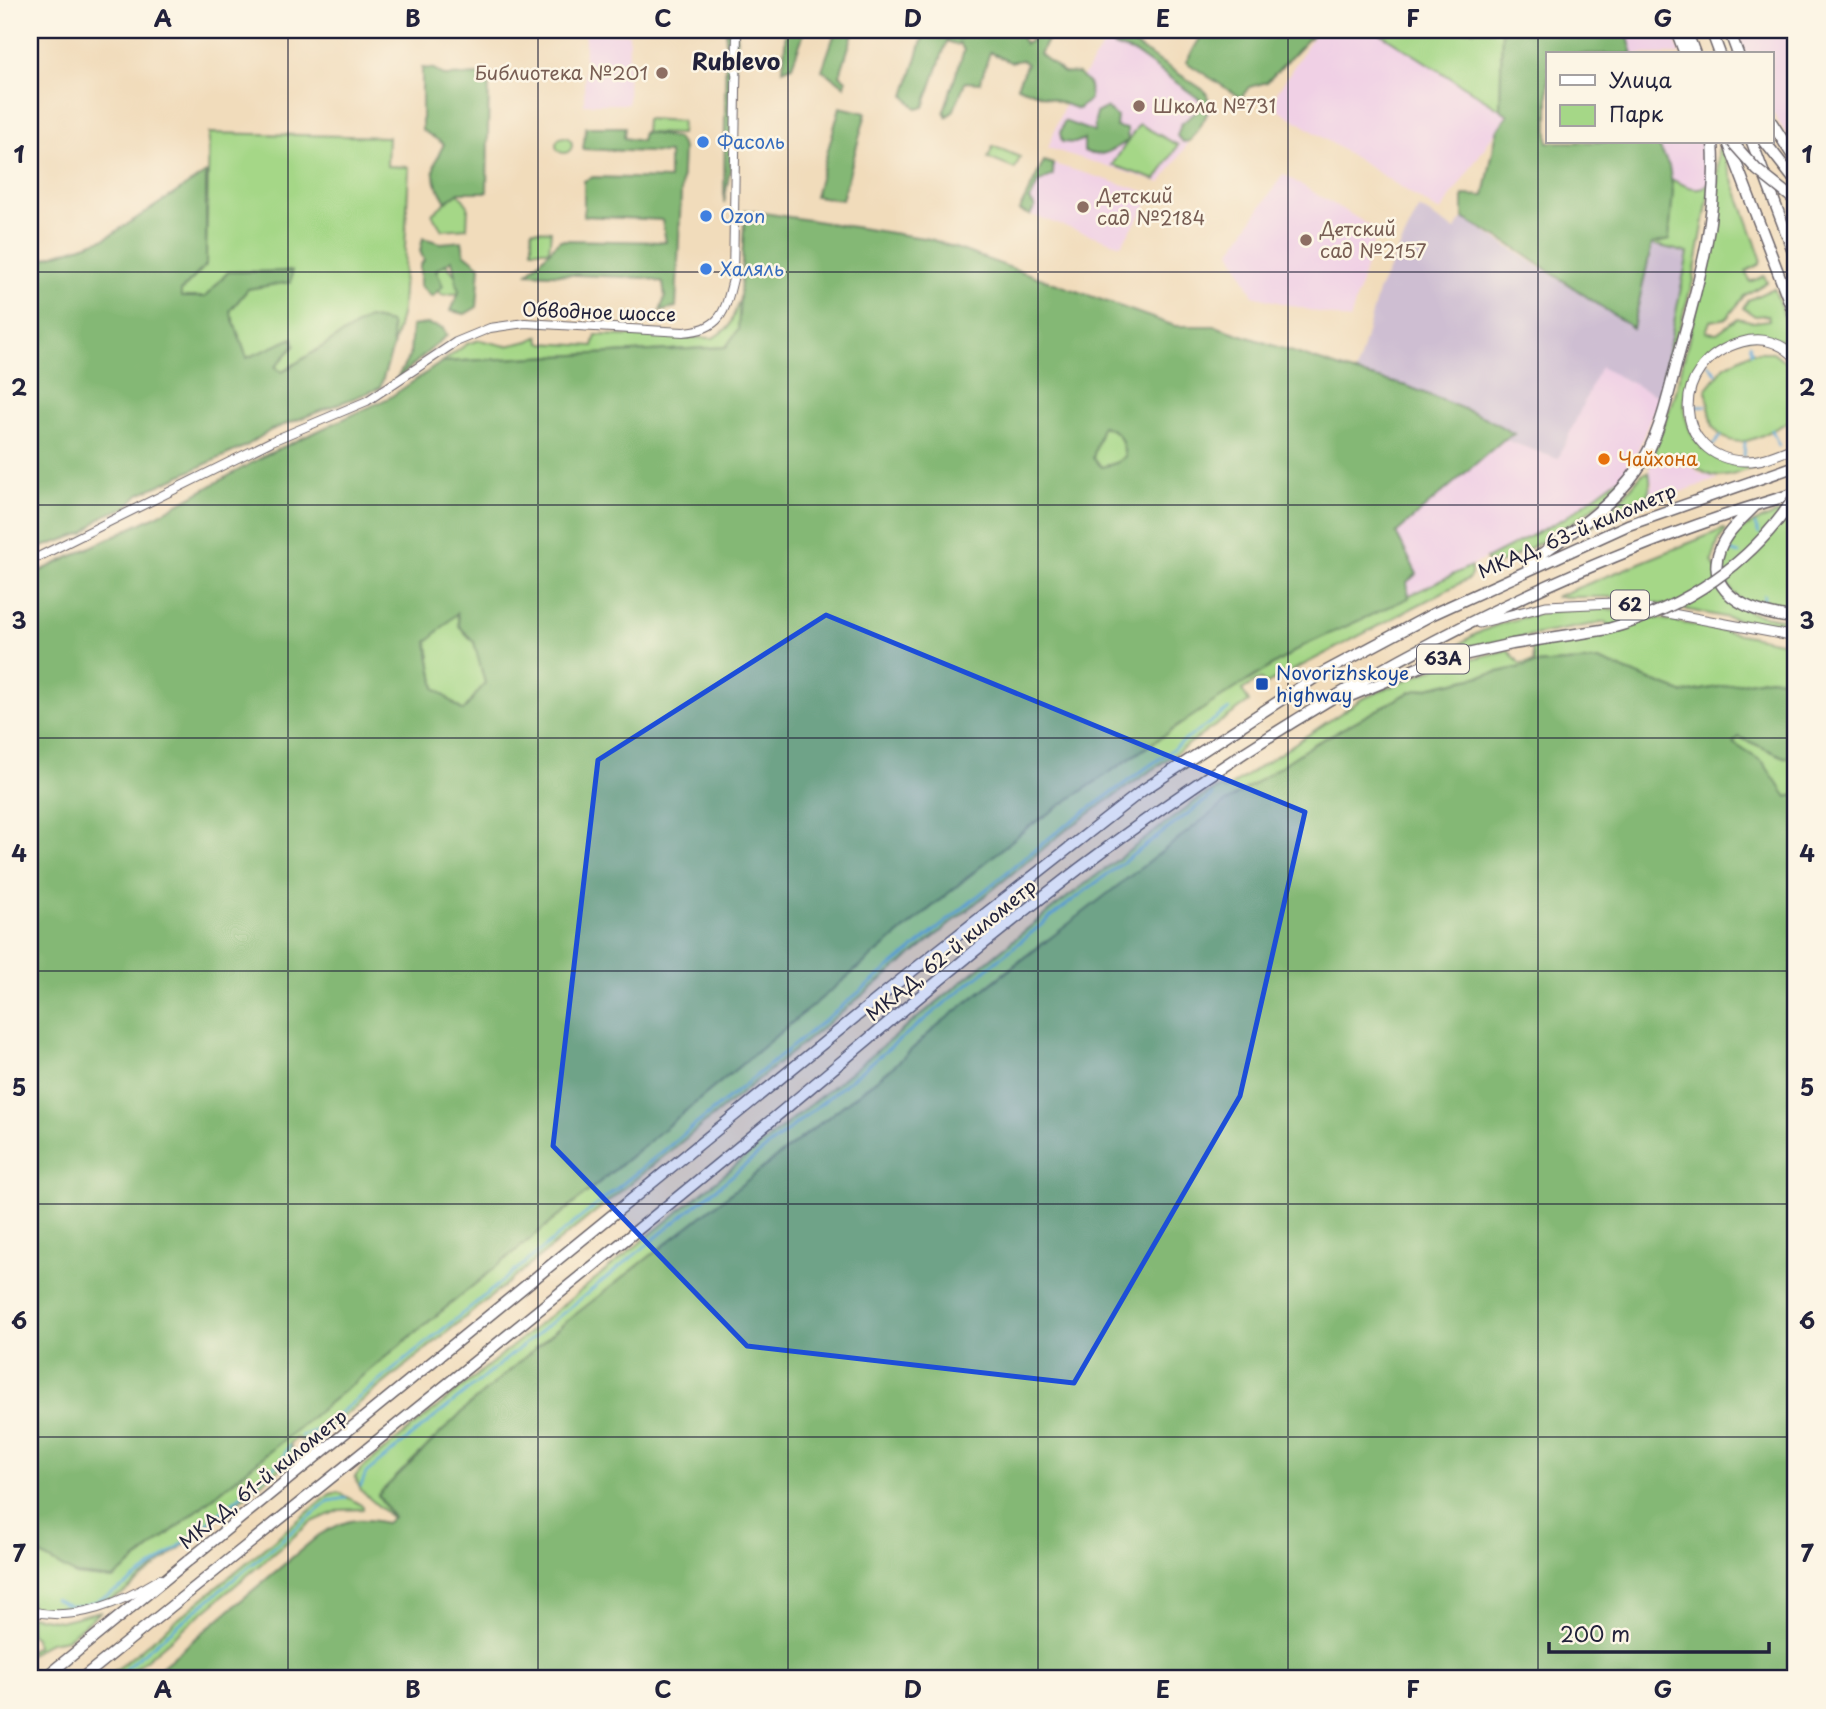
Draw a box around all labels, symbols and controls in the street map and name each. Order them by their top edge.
text: A [154,0,172,35]
text: B [405,0,421,35]
text: C [654,0,672,35]
text: D [904,0,922,35]
text: E [1156,0,1170,35]
text: F [1406,0,1420,35]
text: G [1654,0,1672,35]
district label: Rublevo [692,43,780,78]
legend [1546,52,1773,144]
place label: Библиотека №201 [475,58,648,86]
text: Улица [1609,63,1672,95]
marker: Библиотека №201 [654,65,670,81]
place label: Школа №731 [1153,91,1276,119]
text: Парк [1609,97,1664,129]
marker: Школа №731 [1131,98,1147,114]
place label: Фасоль [717,127,785,155]
marker: Фасоль [695,134,711,150]
text: 1 [14,136,25,171]
text: 1 [1802,136,1813,171]
place label: Детский сад №2184 [1096,181,1205,231]
marker: Детский сад №2184 [1075,199,1091,215]
place label: Ozon [720,201,765,229]
marker: Ozon [698,208,714,224]
place label: Детский сад №2157 [1319,214,1427,264]
marker: Детский сад №2157 [1298,232,1314,248]
place label: Халяль [720,254,784,282]
marker: Халяль [698,261,714,277]
street label: Обводное шоссе [521,294,677,328]
text: 2 [11,369,27,404]
text: 2 [1799,369,1815,404]
place label: Чайхона [1618,444,1698,472]
marker: Чайхона [1596,451,1612,467]
street label: МКАД, 63-й километр [1473,476,1680,585]
road number: 62 [1611,590,1649,620]
text: 3 [11,602,27,637]
text: 3 [1799,602,1815,637]
road number: 63A [1417,644,1469,674]
place label: Novorizhskoye highway [1276,658,1409,708]
marker: Novorizhskoye highway [1254,676,1270,692]
text: 4 [11,835,27,870]
text: 4 [1799,835,1815,870]
street label: МКАД, 62-й километр [859,872,1042,1027]
text: 5 [12,1069,26,1104]
text: 5 [1800,1069,1814,1104]
text: 6 [11,1302,27,1337]
text: 6 [1799,1302,1815,1337]
street label: МКАД, 61-й километр [172,1402,352,1555]
text: 7 [12,1535,26,1570]
text: 7 [1800,1535,1814,1570]
scale bar [1549,1611,1770,1655]
text: 200 m [1560,1617,1630,1649]
text: A [154,1671,172,1706]
text: B [405,1671,421,1706]
text: C [654,1671,672,1706]
text: D [904,1671,922,1706]
text: E [1156,1671,1170,1706]
text: F [1406,1671,1420,1706]
text: G [1654,1671,1672,1706]

